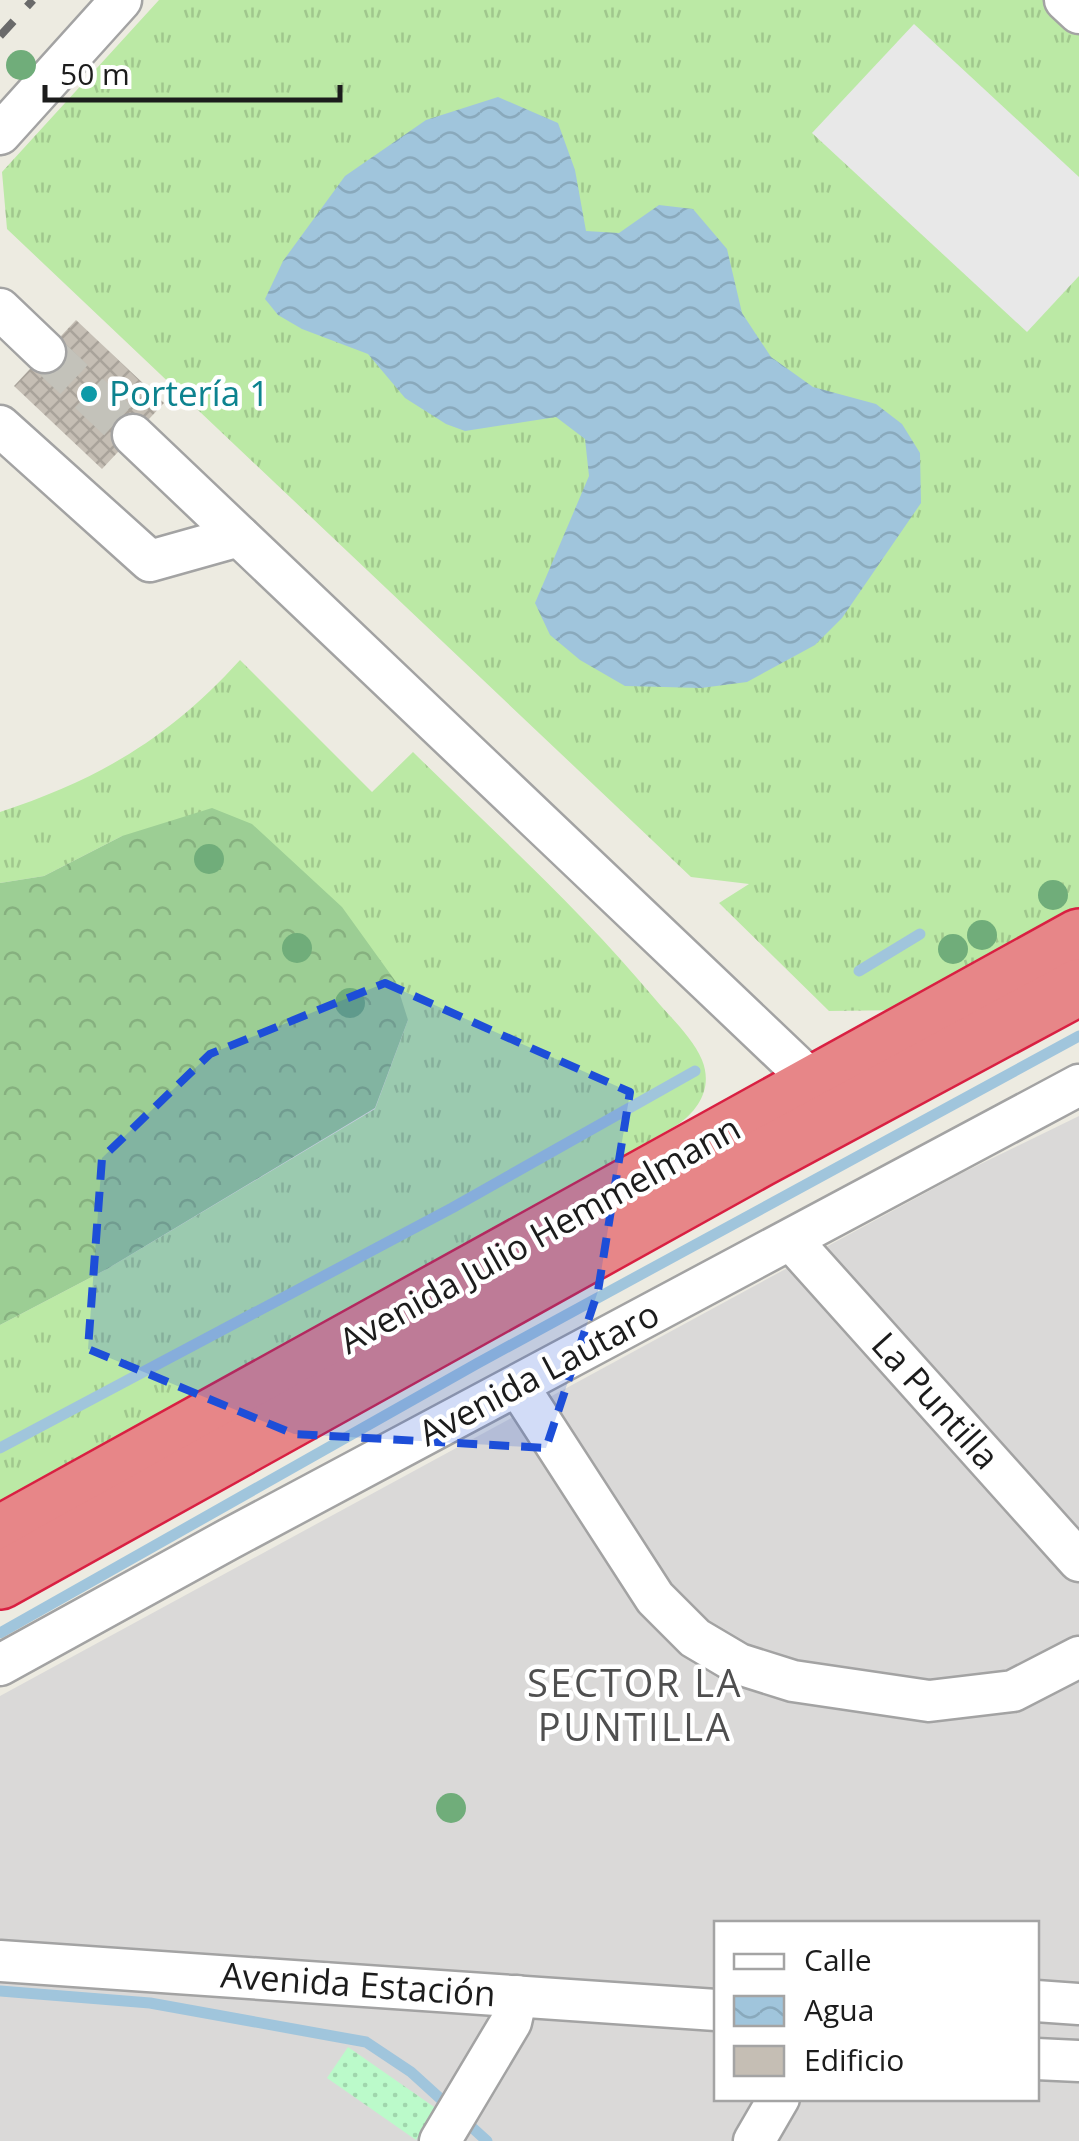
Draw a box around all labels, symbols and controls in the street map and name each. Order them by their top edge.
scale bar [45,40,340,102]
text: 50 m [60,53,130,94]
place label: Portería 1 [109,369,269,416]
marker: Portería 1 [78,383,100,405]
street label: Avenida Julio Hemmelmann [330,1104,748,1364]
street label: Avenida Lautaro [410,1289,667,1456]
street label: La Puntilla [862,1321,1010,1479]
district label: SECTOR LA PUNTILLA [527,1656,743,1752]
legend [714,1921,1039,2101]
text: Calle [804,1939,872,1980]
street label: Avenida Estación [219,1950,497,2017]
text: Agua [804,1989,874,2030]
text: Edificio [804,2039,904,2080]

